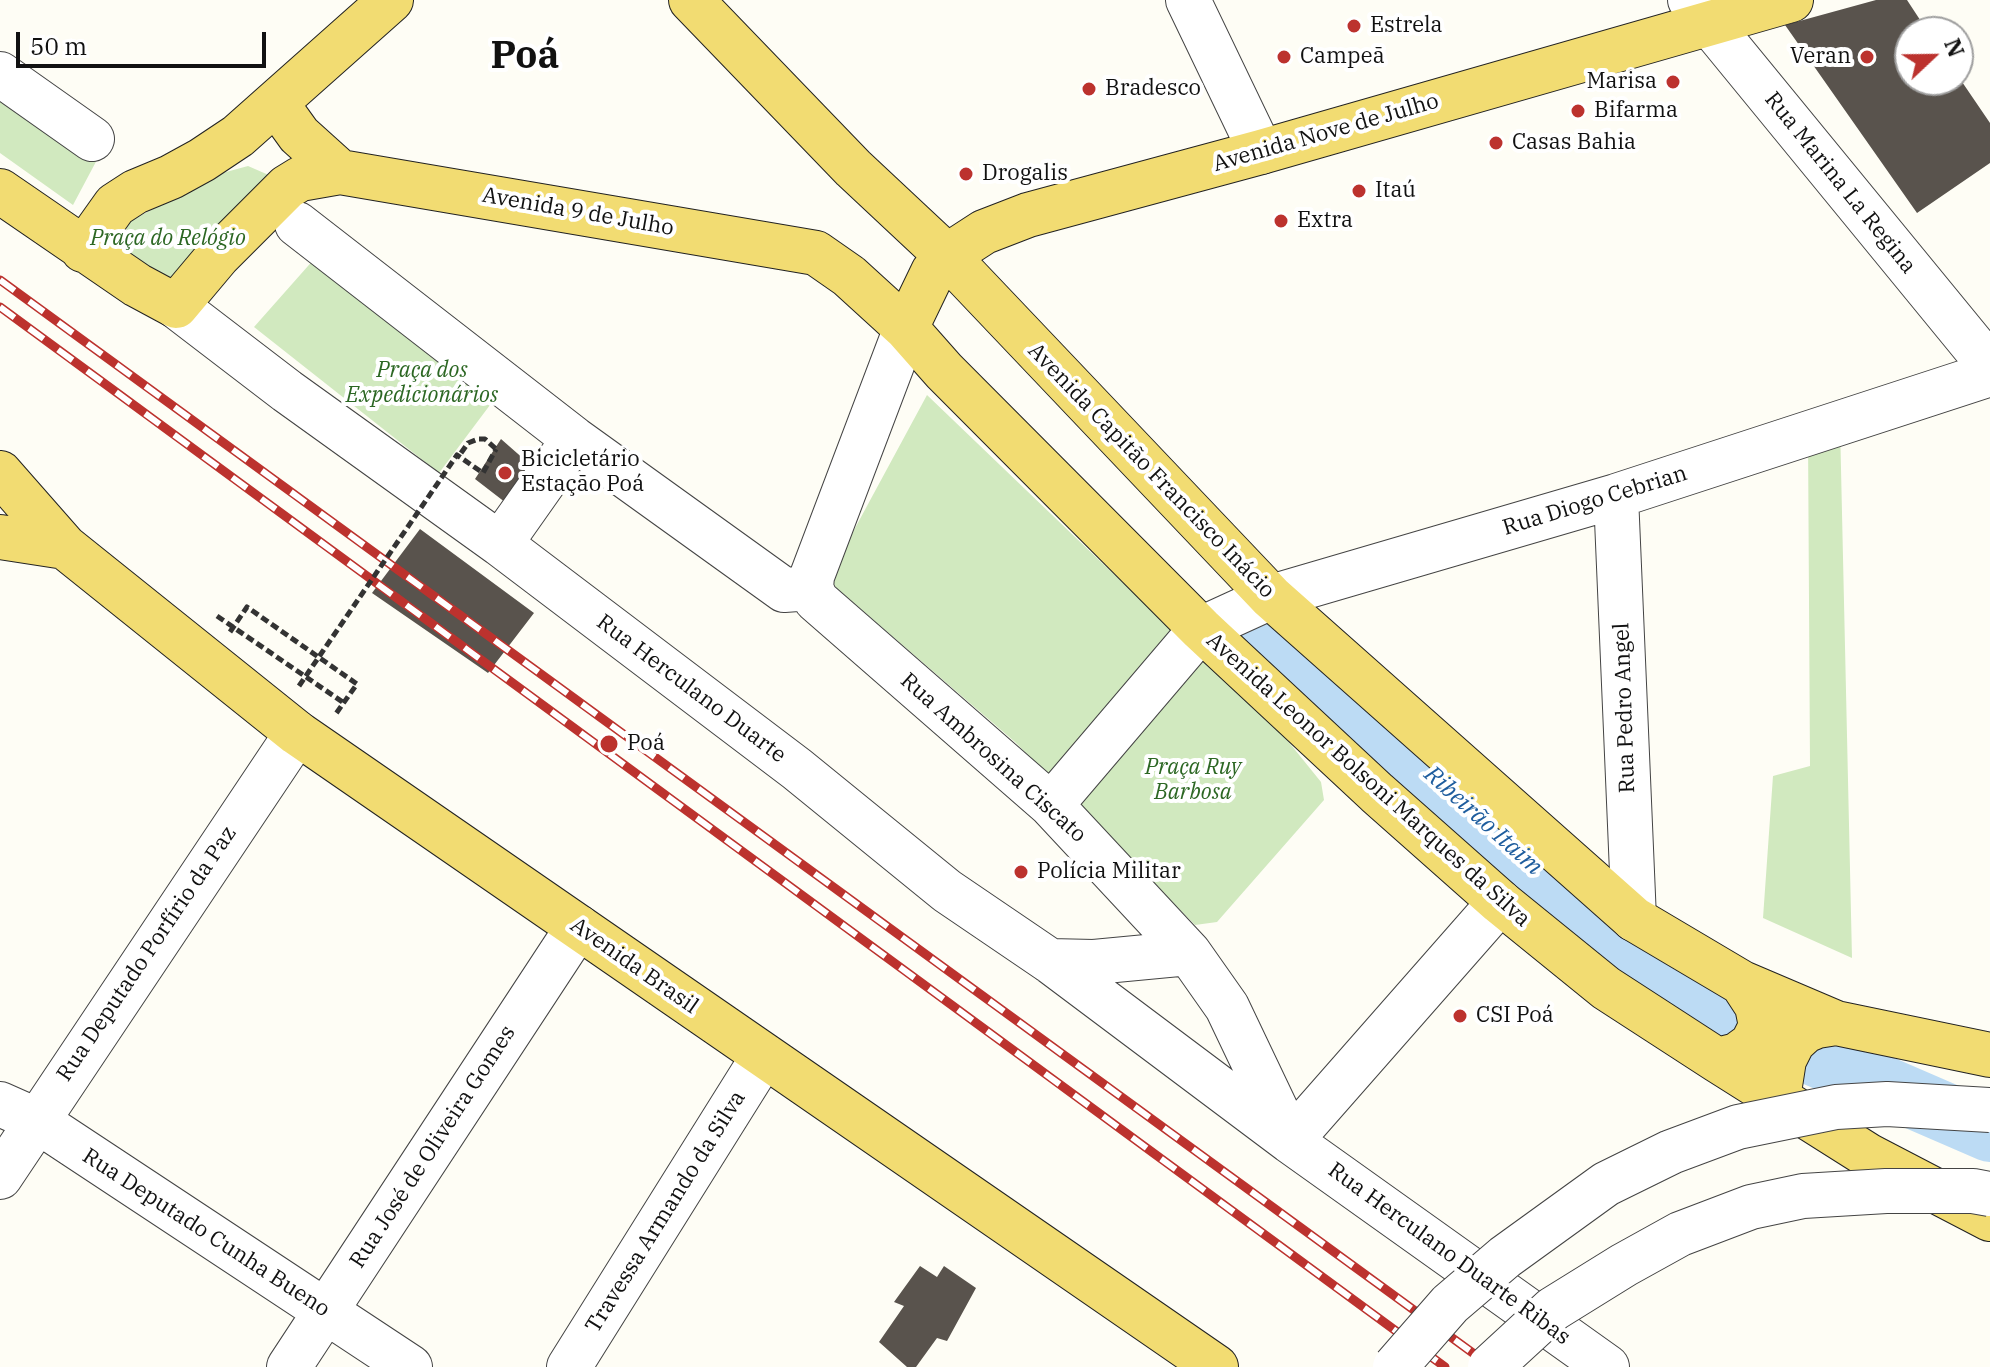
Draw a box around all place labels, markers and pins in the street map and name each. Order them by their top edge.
place label: Estrela [1370,13,1443,39]
marker: Estrela [1345,17,1363,35]
place label: Campeã [1300,44,1385,70]
place label: Veran [1790,44,1851,70]
marker: Campeã [1275,48,1293,66]
marker: Veran [1858,48,1876,66]
place label: Marisa [1586,69,1657,95]
marker: Marisa [1664,73,1682,91]
place label: Bradesco [1105,76,1201,102]
marker: Bradesco [1080,80,1098,98]
place label: Bifarma [1594,98,1678,124]
marker: Bifarma [1569,102,1587,120]
place label: Casas Bahia [1512,130,1636,156]
marker: Casas Bahia [1487,134,1505,152]
place label: Drogalis [982,161,1068,187]
marker: Drogalis [957,165,975,183]
place label: Itaú [1375,178,1416,204]
marker: Itaú [1350,182,1368,200]
place label: Extra [1297,208,1353,234]
marker: Extra [1272,212,1290,230]
place label: Bicicletário Estação Poá [521,447,644,498]
marker: Bicicletário Estação Poá [496,464,514,482]
place label: Poá [627,731,665,757]
marker: Poá [598,733,620,755]
place label: Polícia Militar [1037,859,1181,885]
marker: Polícia Militar [1012,863,1030,881]
place label: CSI Poá [1476,1003,1554,1029]
marker: CSI Poá [1451,1007,1469,1025]

